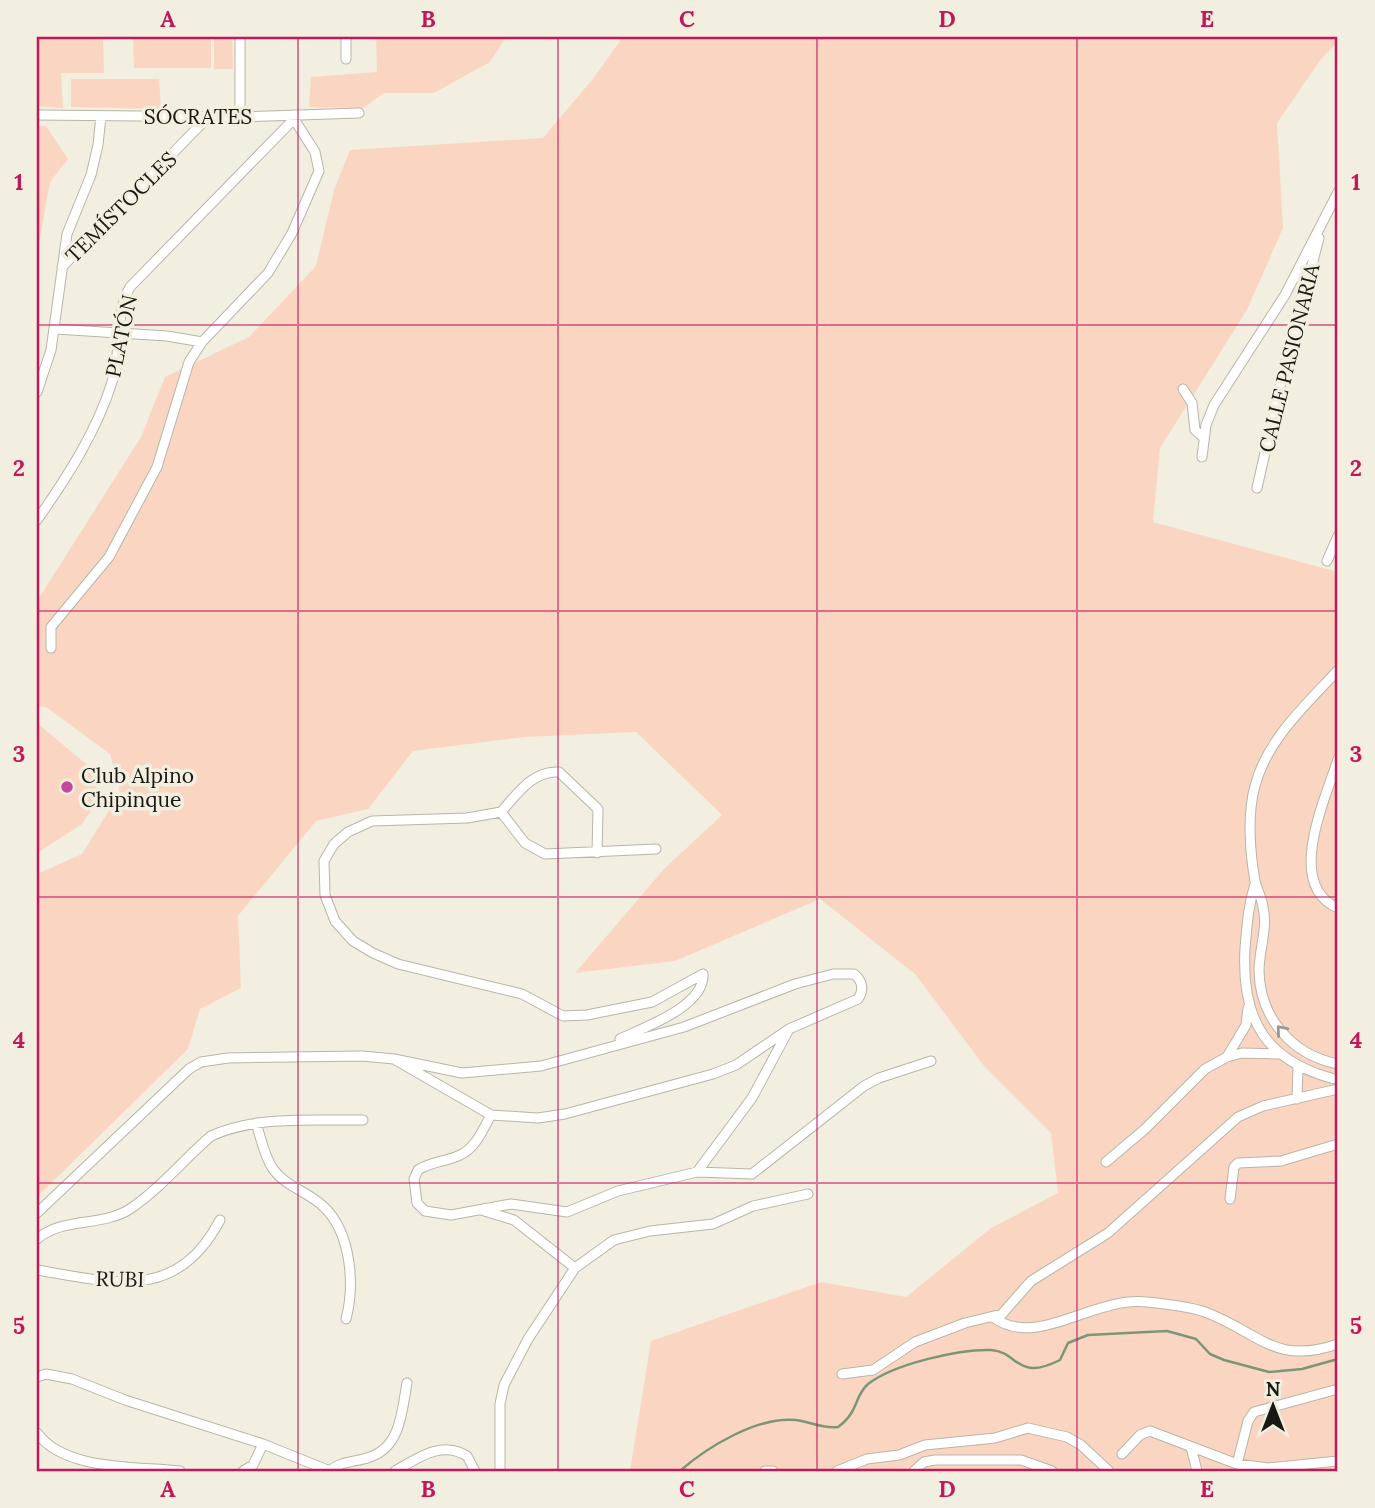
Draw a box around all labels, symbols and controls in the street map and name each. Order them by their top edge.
text: A [160,4,176,33]
text: B [420,4,436,33]
text: C [679,4,695,33]
text: D [938,4,956,33]
text: E [1200,4,1214,33]
street label: SÓCRATES [144,103,252,130]
street label: TEMÍSTOCLES [60,146,182,268]
text: 1 [14,167,24,196]
text: 1 [1351,167,1361,196]
street label: CALLE PASIONARIA [1253,260,1326,455]
street label: PLATÓN [99,292,143,380]
text: 2 [13,453,25,482]
text: 2 [1350,453,1362,482]
text: 3 [13,739,25,768]
text: 3 [1350,739,1362,768]
place label: Club Alpino Chipinque [81,762,194,813]
marker: Club Alpino Chipinque [59,779,75,795]
text: 4 [13,1025,25,1054]
text: 4 [1350,1025,1362,1054]
one-way arrow [1277,1026,1289,1039]
street label: RUBI [95,1265,145,1293]
text: 5 [13,1311,25,1340]
text: 5 [1350,1311,1362,1340]
north arrow [1238,1372,1308,1442]
text: N [1266,1377,1281,1401]
text: A [160,1474,176,1503]
text: B [420,1474,436,1503]
text: C [679,1474,695,1503]
text: D [938,1474,956,1503]
text: E [1200,1474,1214,1503]

